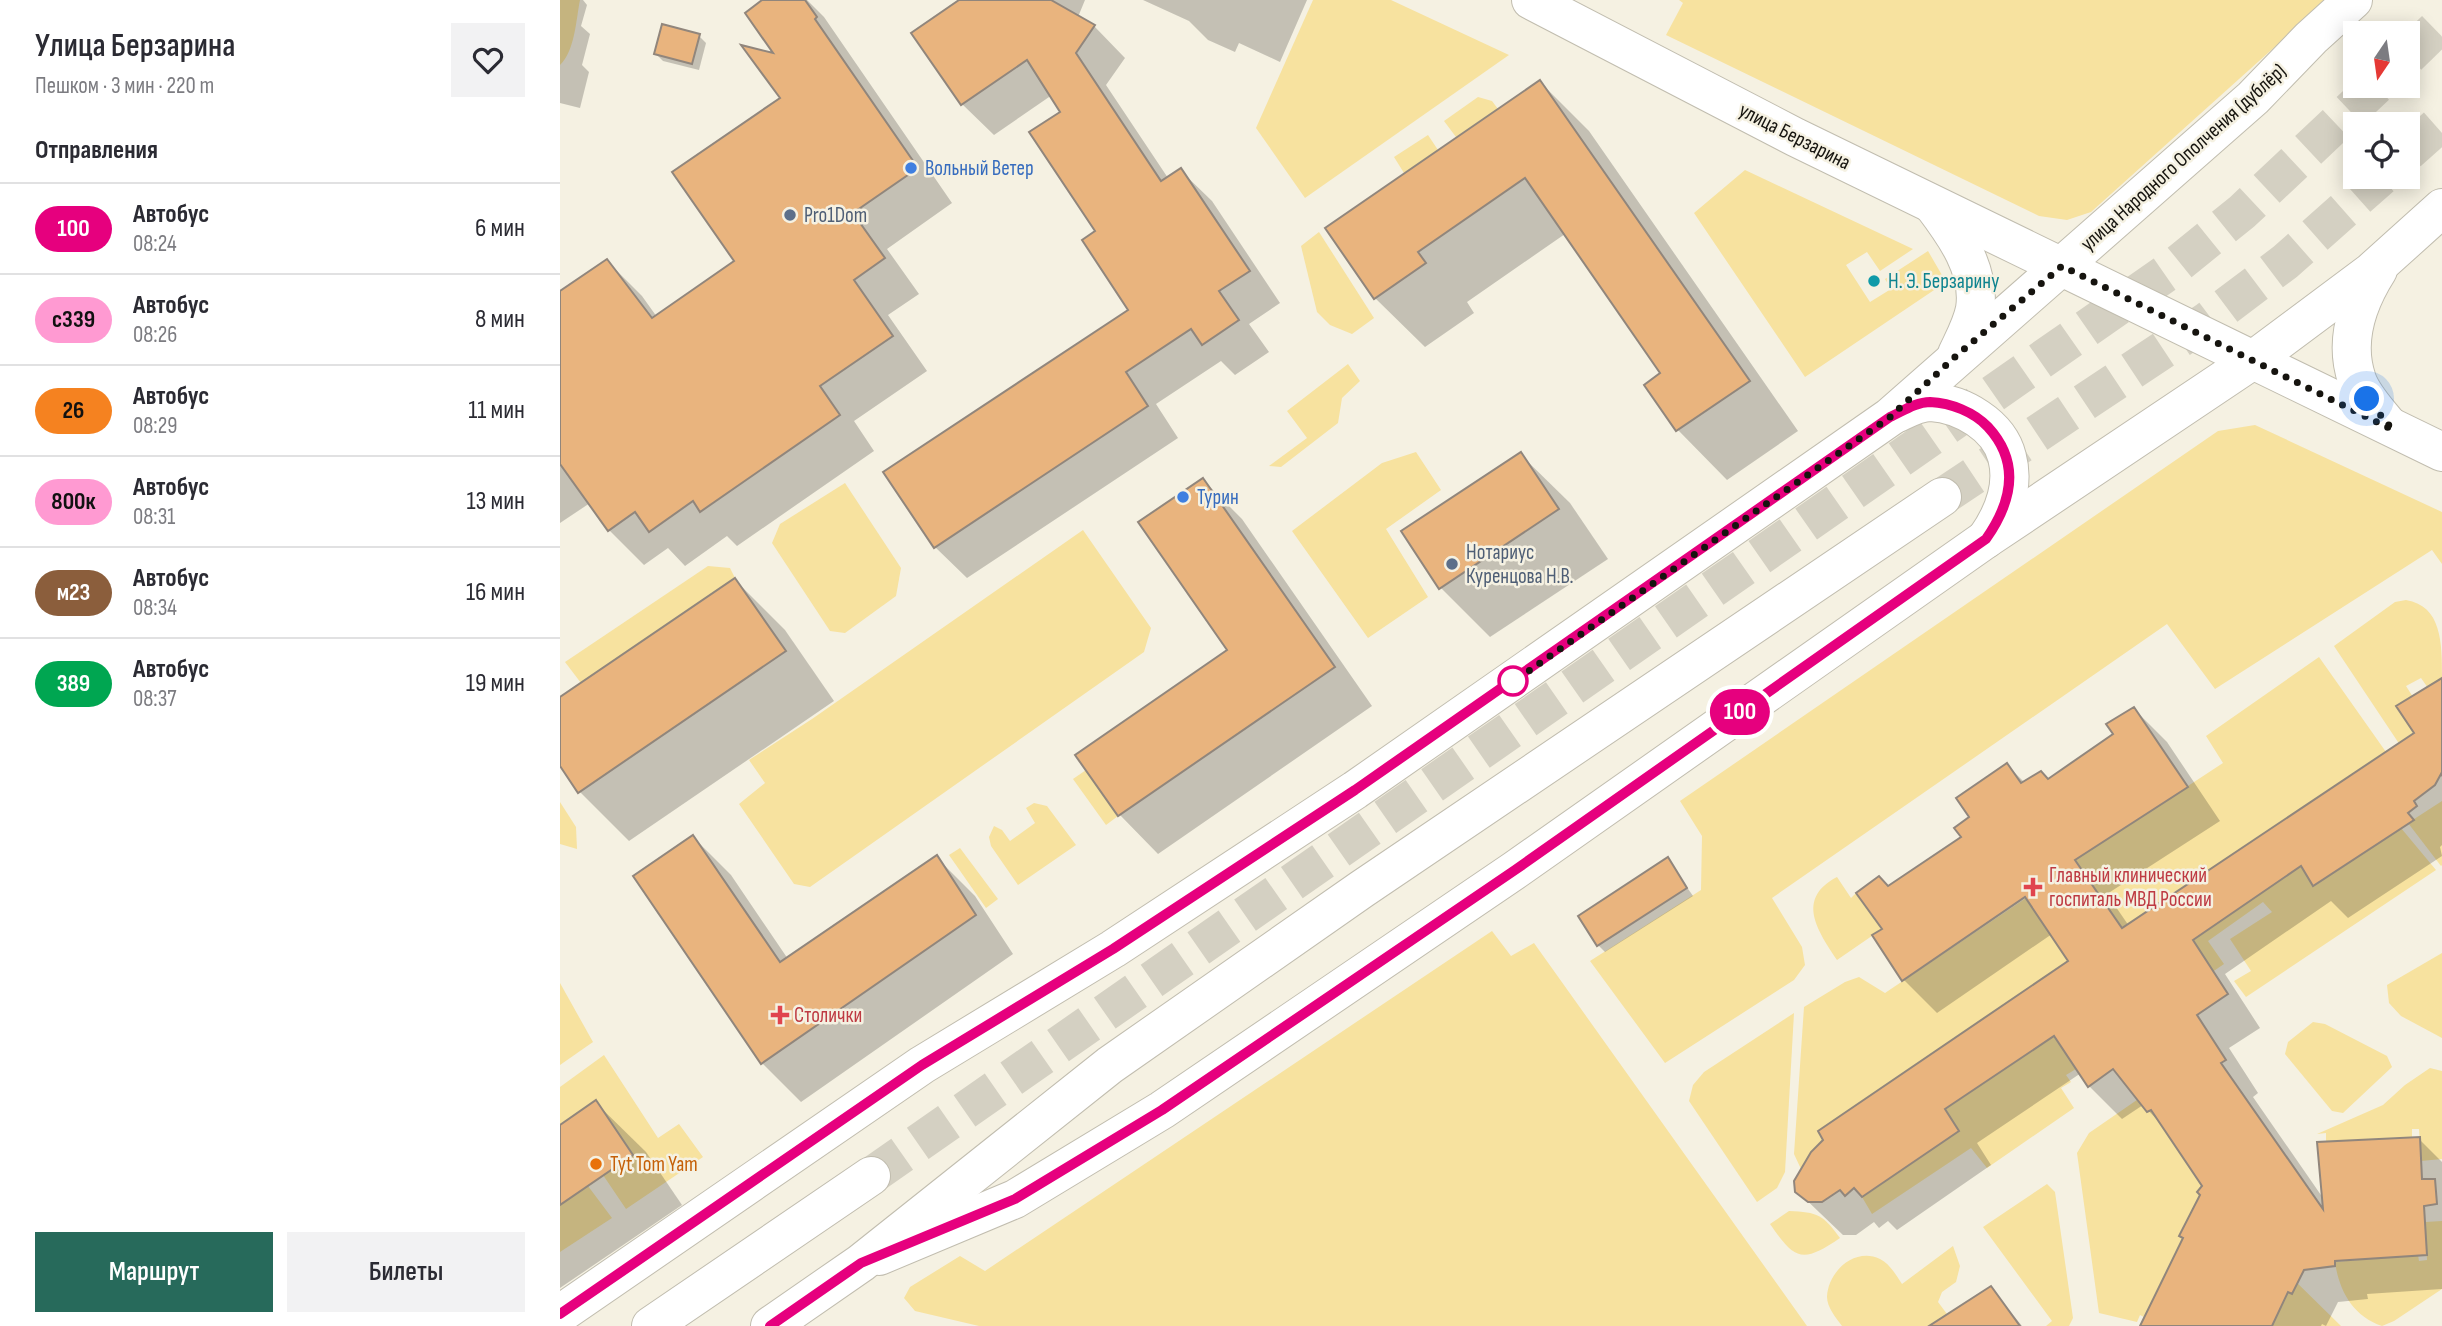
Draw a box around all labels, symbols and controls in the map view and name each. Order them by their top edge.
north arrow [2343,21,2420,98]
map controls [2343,21,2420,189]
button: heart [451,23,525,97]
text: Улица Берзарина [35,26,235,66]
street label: улица Народного Ополчения (дублёр) [2076,59,2291,256]
text: Пешком · 3 мин · 220 m [35,72,214,100]
street label: улица Берзарина [1735,98,1855,175]
button: locate [2343,112,2420,189]
text: Отправления [35,135,158,166]
place label: Вольный Ветер [925,156,1034,181]
marker: Вольный Ветер [903,160,919,176]
text: Автобус [133,199,209,230]
place label: Pro1Dom [804,203,867,228]
marker: Pro1Dom [782,207,798,223]
text: 6 мин [475,213,525,244]
text: 100 [57,214,90,243]
text: 08:24 [133,230,177,258]
place label: Н. Э. Берзарину [1888,269,1999,294]
marker: Н. Э. Берзарину [1866,273,1882,289]
text: Автобус [133,290,209,321]
text: 8 мин [475,304,525,335]
text: с339 [52,305,95,334]
text: 08:26 [133,321,177,349]
text: Автобус [133,381,209,412]
your location [2349,381,2384,416]
text: 11 мин [468,395,525,426]
text: 26 [63,396,84,425]
text: 08:29 [133,412,177,440]
text: Автобус [133,472,209,503]
place label: Турин [1197,485,1239,510]
text: 13 мин [466,486,525,517]
text: 800к [51,487,96,516]
marker: Турин [1175,489,1191,505]
text: 08:31 [133,503,175,531]
place label: Нотариус Куренцова Н.В. [1466,540,1574,589]
marker: Нотариус Куренцова Н.В. [1444,556,1460,572]
text: Автобус [133,563,209,594]
text: 16 мин [466,577,525,608]
text: м23 [57,578,90,607]
text: 08:34 [133,594,177,622]
text: Автобус [133,654,209,685]
unlabelled marker [1498,666,1528,696]
text: 19 мин [466,668,525,699]
text: 389 [57,669,90,698]
text: 08:37 [133,685,177,713]
line badge: 100 [1700,689,1780,735]
text: 100 [1724,697,1756,726]
place label: Главный клинический госпиталь МВД России [2049,863,2212,912]
marker: Главный клинический госпиталь МВД России [2023,877,2043,897]
place label: Столички [794,1003,862,1028]
marker: Столички [772,1007,788,1023]
place label: Tyt Tom Yam [610,1152,698,1177]
marker: Tyt Tom Yam [588,1156,604,1172]
button: Маршрут [35,1232,273,1312]
button: Билеты [287,1232,525,1312]

